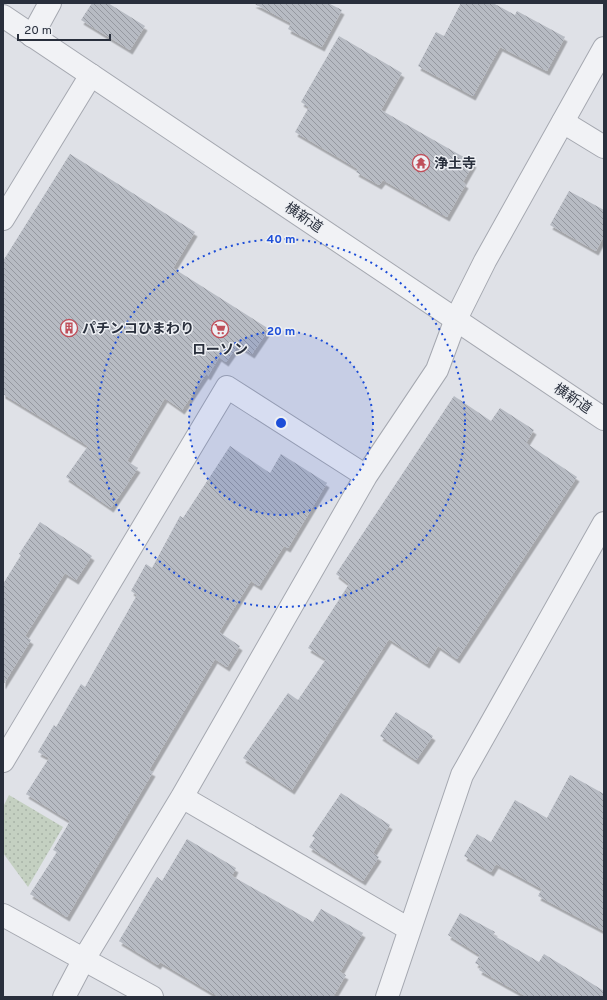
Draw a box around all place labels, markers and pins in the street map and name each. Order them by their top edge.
temple icon: 浄土寺 [411,153,431,173]
place label: 浄土寺 [434,156,476,173]
building icon: パチンコひまわり [59,318,79,338]
supermarket icon: ローソン [210,319,230,339]
place label: パチンコひまわり [82,321,194,338]
place label: ローソン [192,342,248,359]
centre of rings [274,416,288,430]

